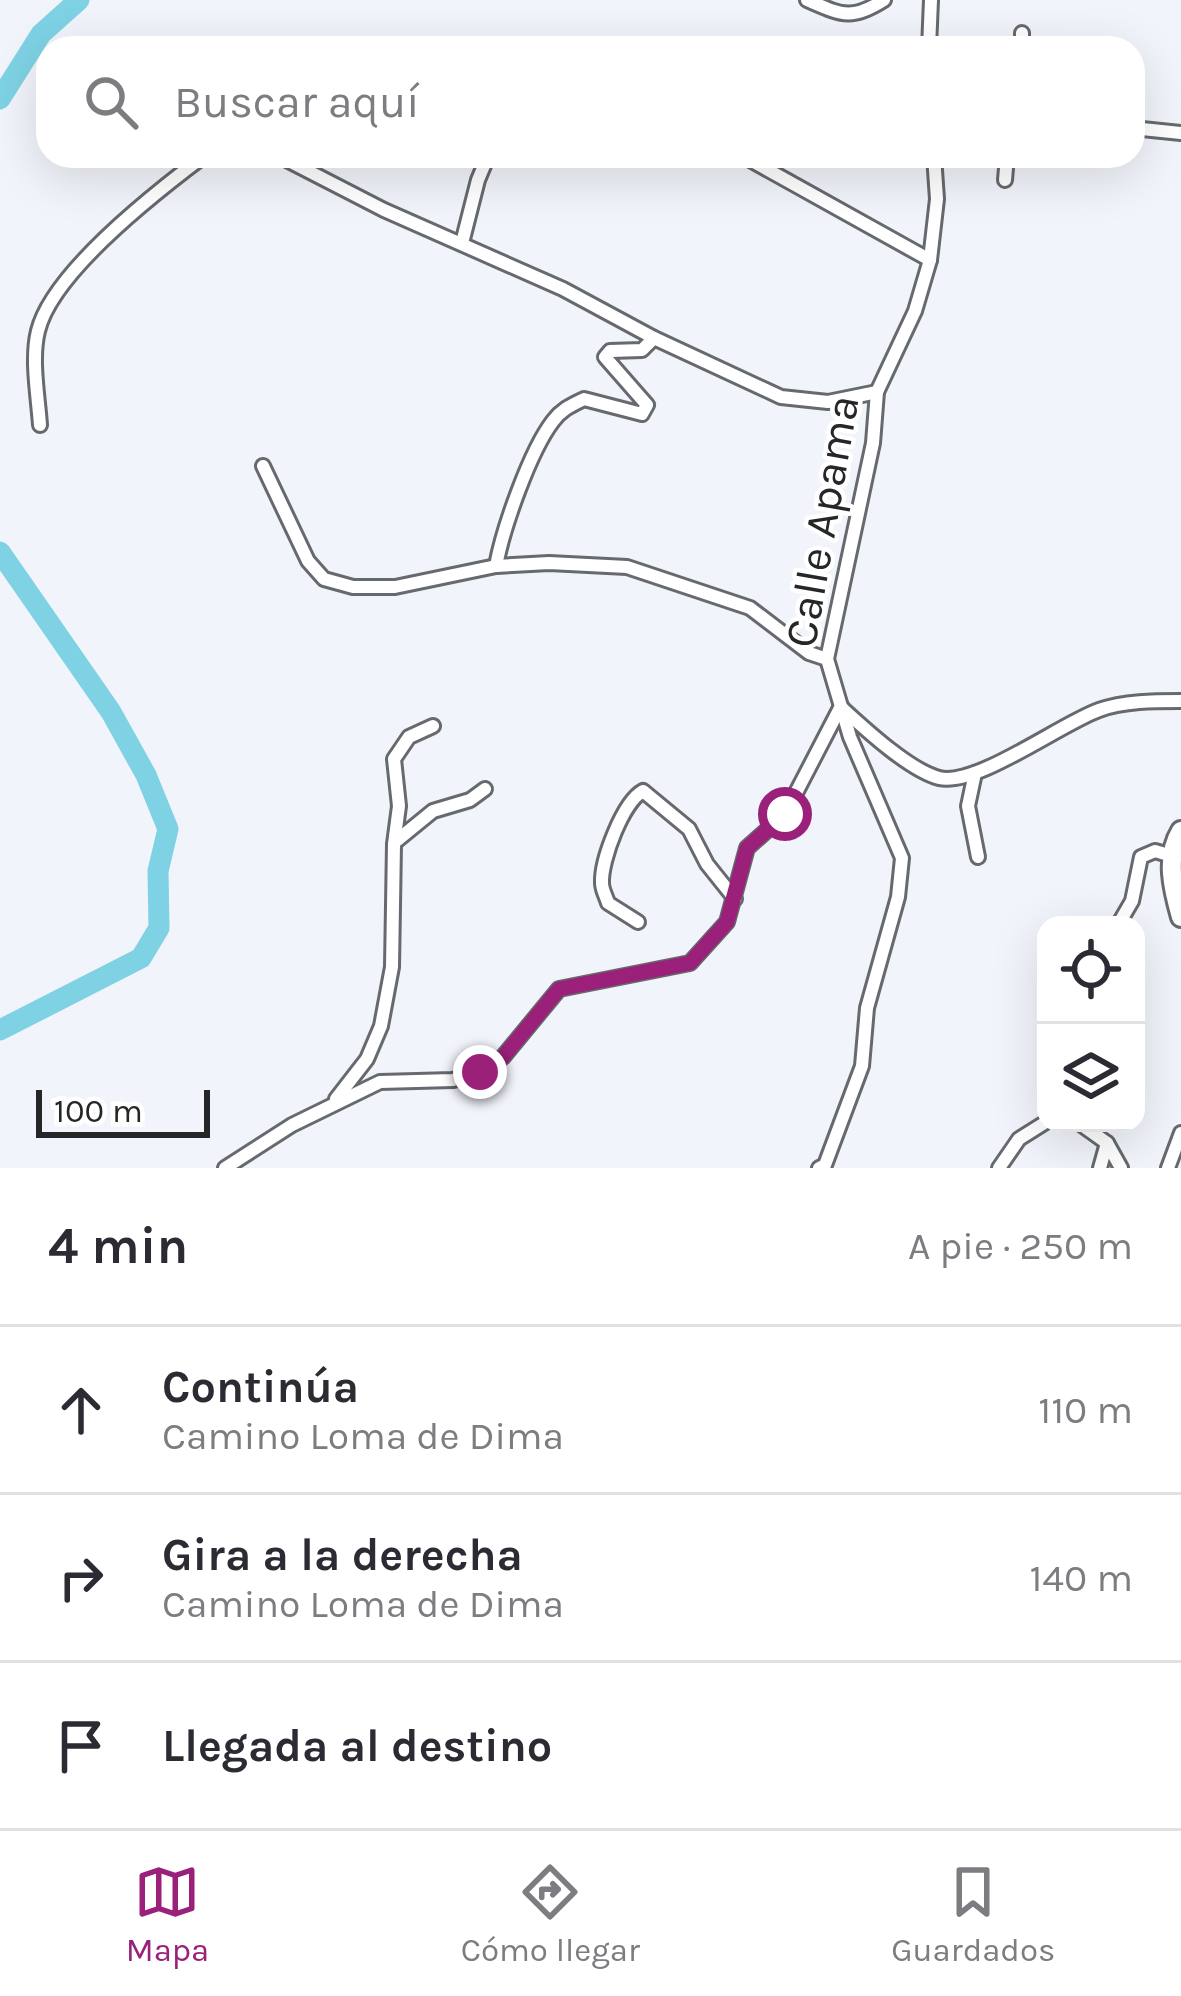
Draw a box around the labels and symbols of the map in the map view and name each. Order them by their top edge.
street label: Calle Apama [774,391,870,651]
route start [758,787,812,841]
route end [453,1045,507,1099]
scale bar [36,1084,210,1137]

